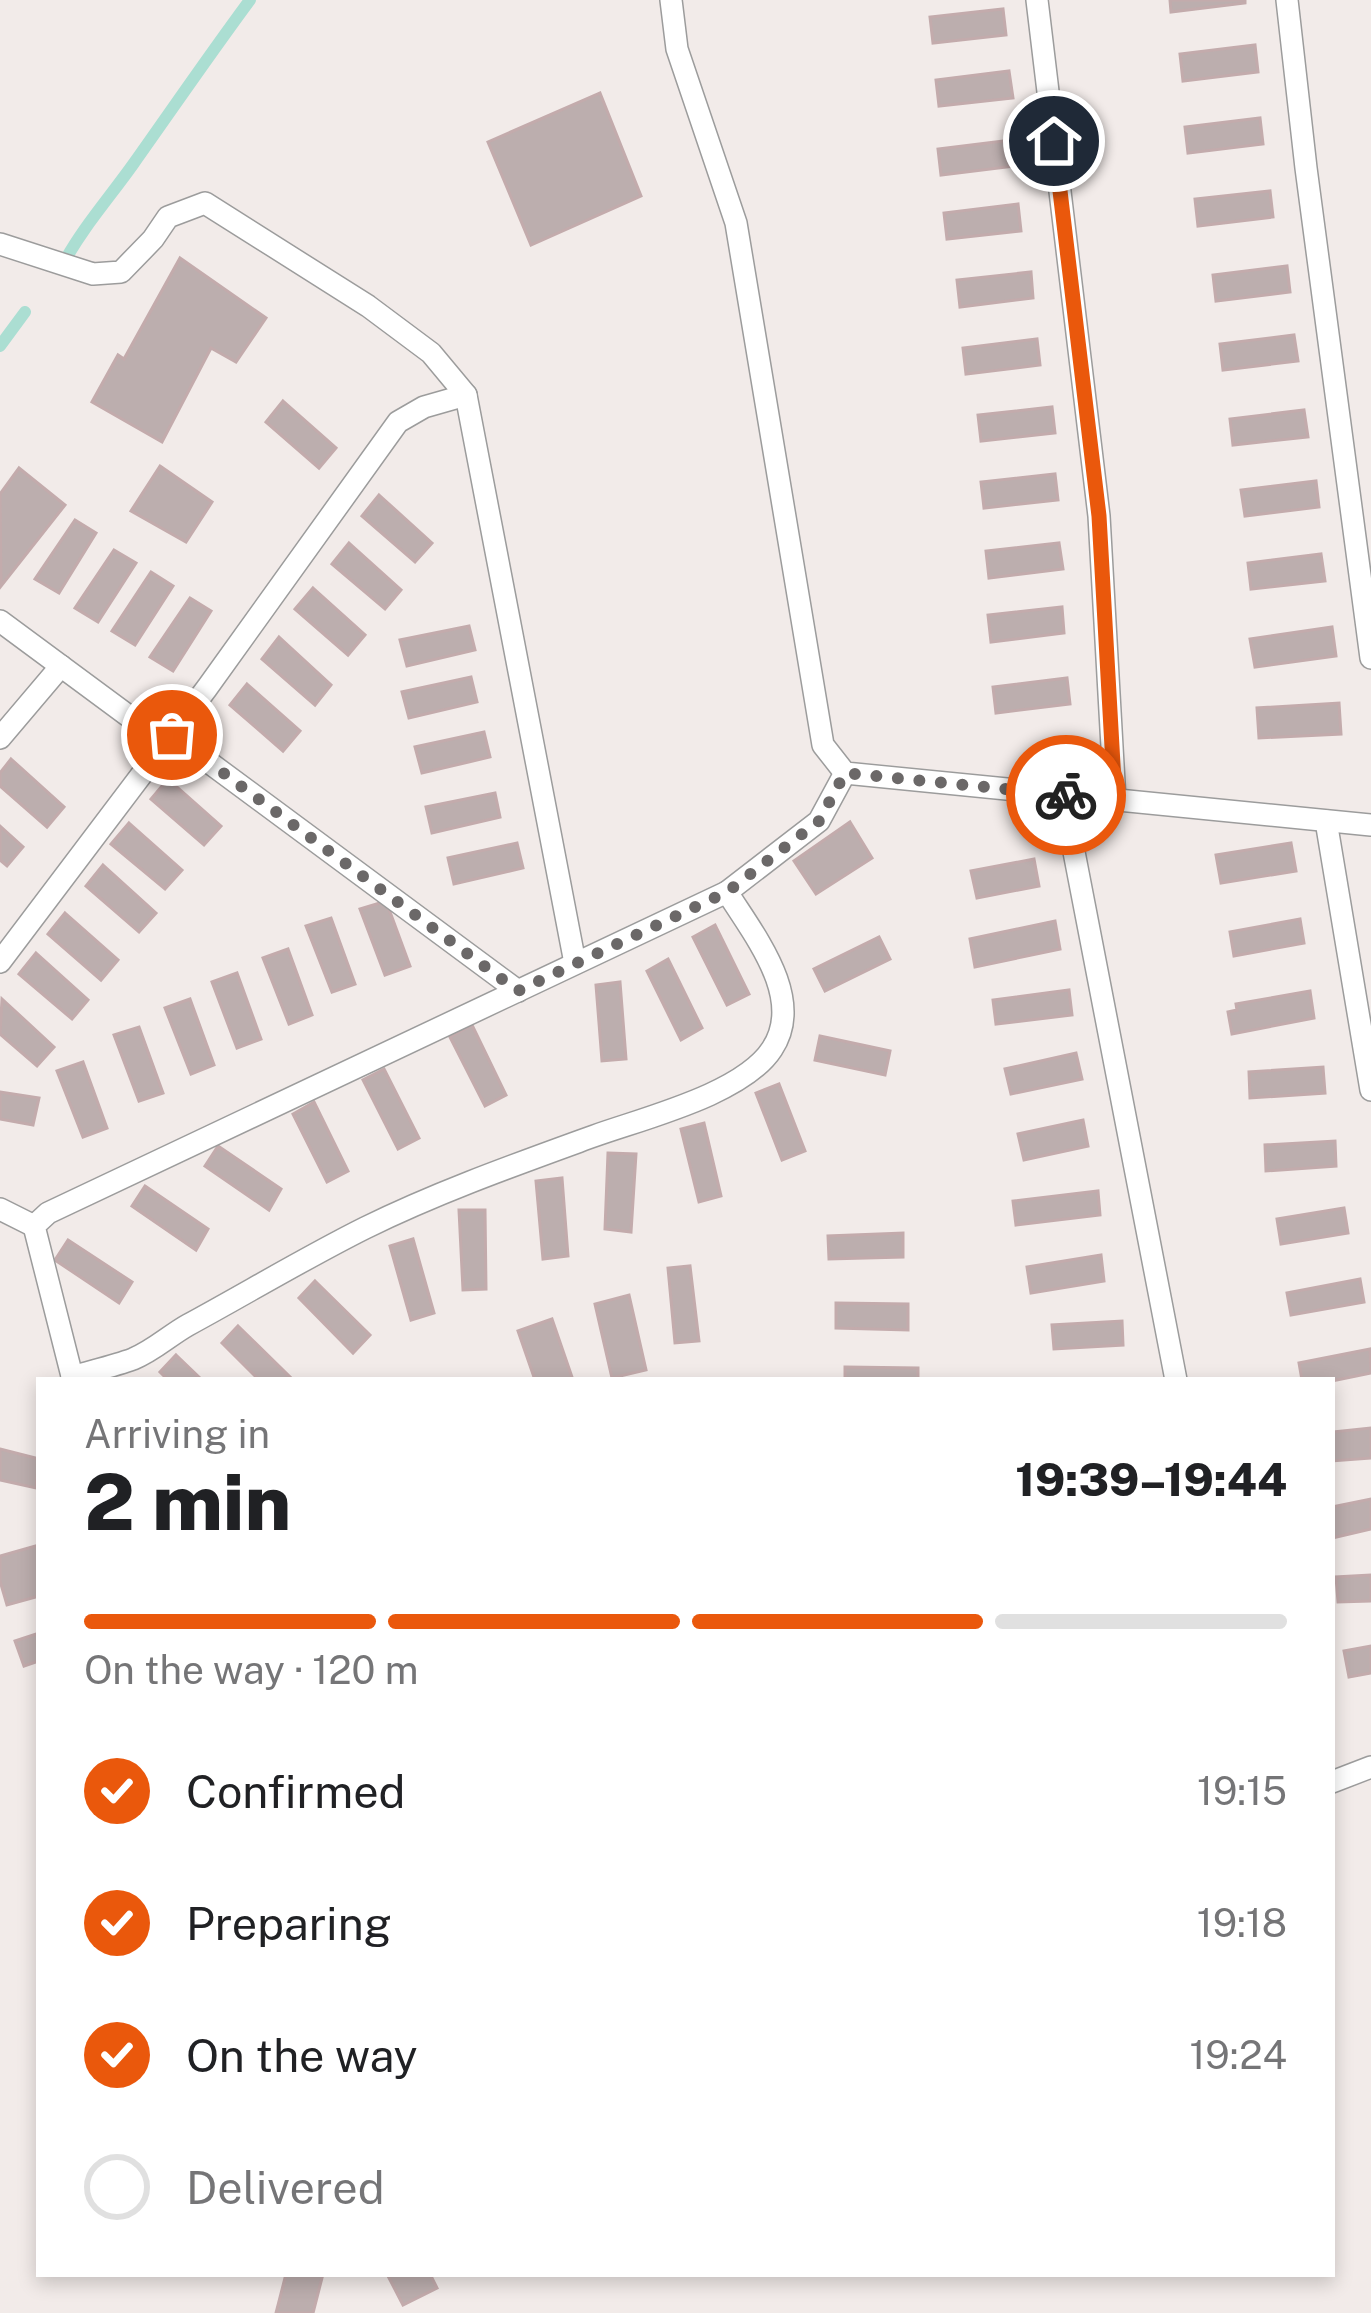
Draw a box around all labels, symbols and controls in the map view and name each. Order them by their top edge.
pin [1003,90,1105,192]
icon: home [1021,108,1087,174]
pin [121,684,223,786]
icon: bag [139,702,205,768]
courier [1006,735,1126,855]
icon: bike [1033,762,1099,828]
text: Arriving in [84,1411,270,1457]
text: 19:39–19:44 [1015,1453,1287,1506]
text: 2 min [84,1456,291,1548]
text: On the way · 120 m [84,1647,419,1693]
icon: check [84,1758,150,1824]
text: Confirmed [186,1765,405,1818]
text: 19:15 [1197,1768,1287,1814]
icon: check [84,1890,150,1956]
text: Preparing [186,1897,392,1950]
text: 19:18 [1197,1900,1287,1946]
icon: check [84,2022,150,2088]
text: On the way [186,2029,418,2082]
text: 19:24 [1189,2032,1287,2078]
text: Delivered [186,2161,385,2214]

